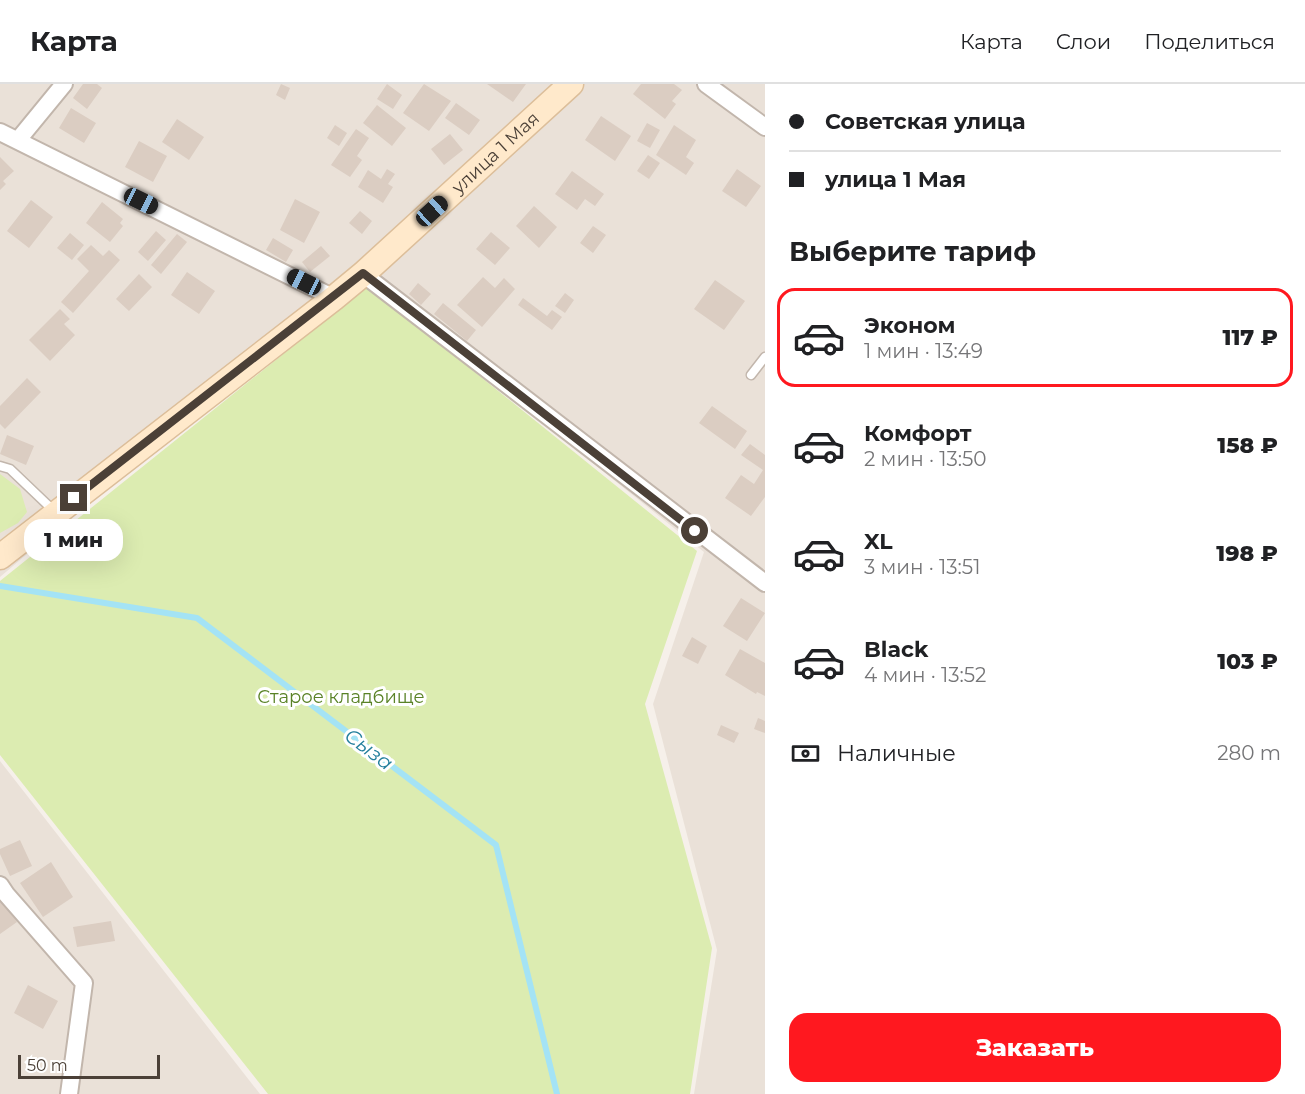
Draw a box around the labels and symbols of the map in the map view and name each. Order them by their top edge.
street label: улица 1 Мая [447,107,544,199]
car [121,185,161,217]
car [413,192,451,230]
car [284,266,324,298]
route end [60,484,87,511]
route start [681,517,708,544]
callout: 1 мин [25,519,124,561]
park label: Старое кладбище [257,686,425,708]
water label: Сыза [340,723,398,775]
scale bar [18,1052,160,1080]

